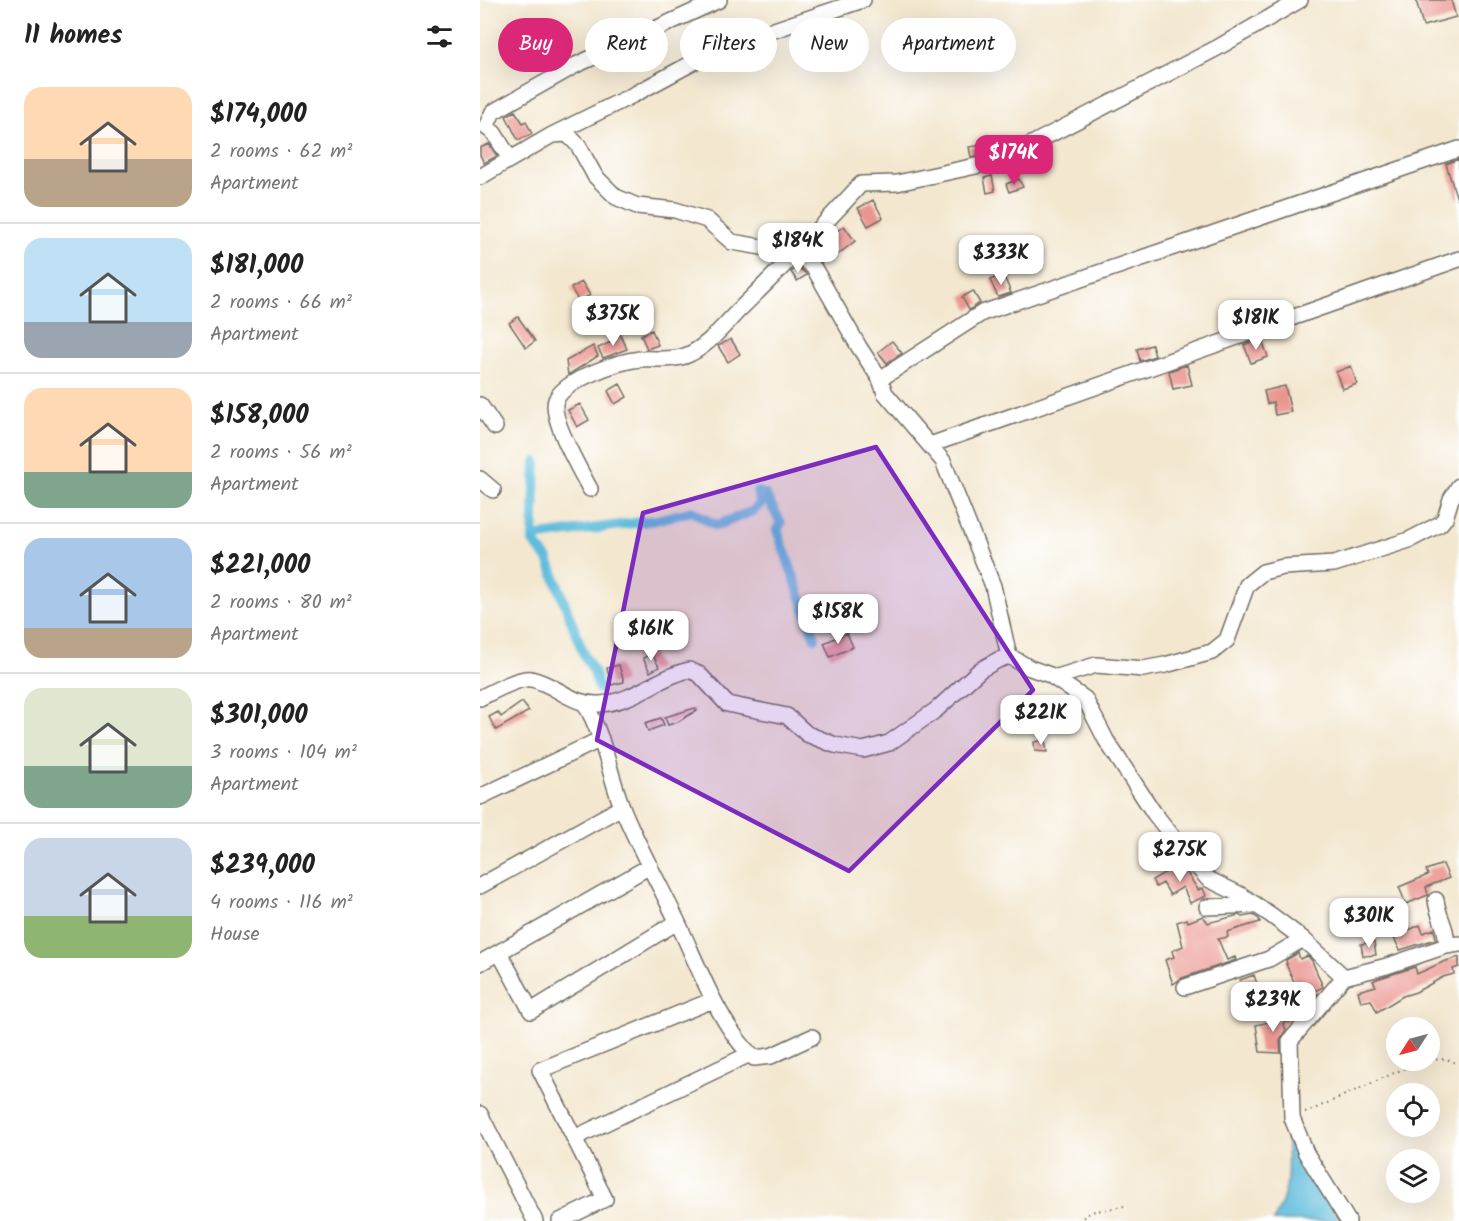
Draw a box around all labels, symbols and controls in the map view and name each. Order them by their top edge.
text: 11 homes [24,15,122,57]
chip: Buy [498,18,573,72]
chip: Rent [585,18,668,72]
chip: Filters [680,18,777,72]
chip: New [789,18,869,72]
chip: Apartment [881,18,1016,72]
icon: filters [423,20,456,53]
text: $174,000 [210,94,307,136]
icon: home [72,111,144,183]
pin: $174K [972,135,1056,186]
text: 2 rooms · 62 m² [210,136,352,168]
text: $174K [989,138,1039,170]
text: Apartment [210,168,299,200]
pin: $184K [756,223,840,274]
text: $184K [772,226,824,258]
pin: $333K [959,235,1043,286]
text: $333K [973,238,1029,270]
text: $181,000 [210,245,303,287]
icon: home [72,262,144,334]
text: 2 rooms · 66 m² [210,287,352,319]
pin: $375K [571,296,655,347]
text: $375K [586,299,640,331]
pin: $181K [1214,300,1298,351]
text: $181K [1232,303,1280,335]
text: Apartment [210,319,299,351]
text: $158,000 [210,395,309,437]
icon: home [72,412,144,484]
text: 2 rooms · 56 m² [210,437,352,469]
text: Apartment [210,469,299,501]
text: $221,000 [210,545,310,587]
icon: home [72,562,144,634]
text: 2 rooms · 80 m² [210,587,352,619]
pin: $158K [796,594,880,645]
text: $158K [812,597,864,629]
pin: $161K [609,611,693,662]
text: $161K [628,614,674,646]
text: Apartment [210,619,299,651]
text: $301,000 [210,695,308,737]
pin: $221K [999,695,1083,746]
text: $221K [1014,698,1068,730]
icon: home [72,712,144,784]
text: 3 rooms · 104 m² [210,737,357,769]
text: Apartment [210,769,299,801]
pin: $275K [1138,832,1222,883]
text: $275K [1152,835,1208,867]
text: $239,000 [210,845,315,887]
icon: home [72,862,144,934]
text: 4 rooms · 116 m² [210,887,353,919]
pin: $301K [1327,898,1411,949]
text: $301K [1343,901,1395,933]
text: House [210,919,260,951]
pin: $239K [1231,982,1315,1033]
text: $239K [1245,985,1301,1017]
north arrow [1386,1017,1440,1071]
map controls [1386,1017,1440,1203]
button: locate [1386,1083,1440,1137]
button: layers [1386,1149,1440,1203]

